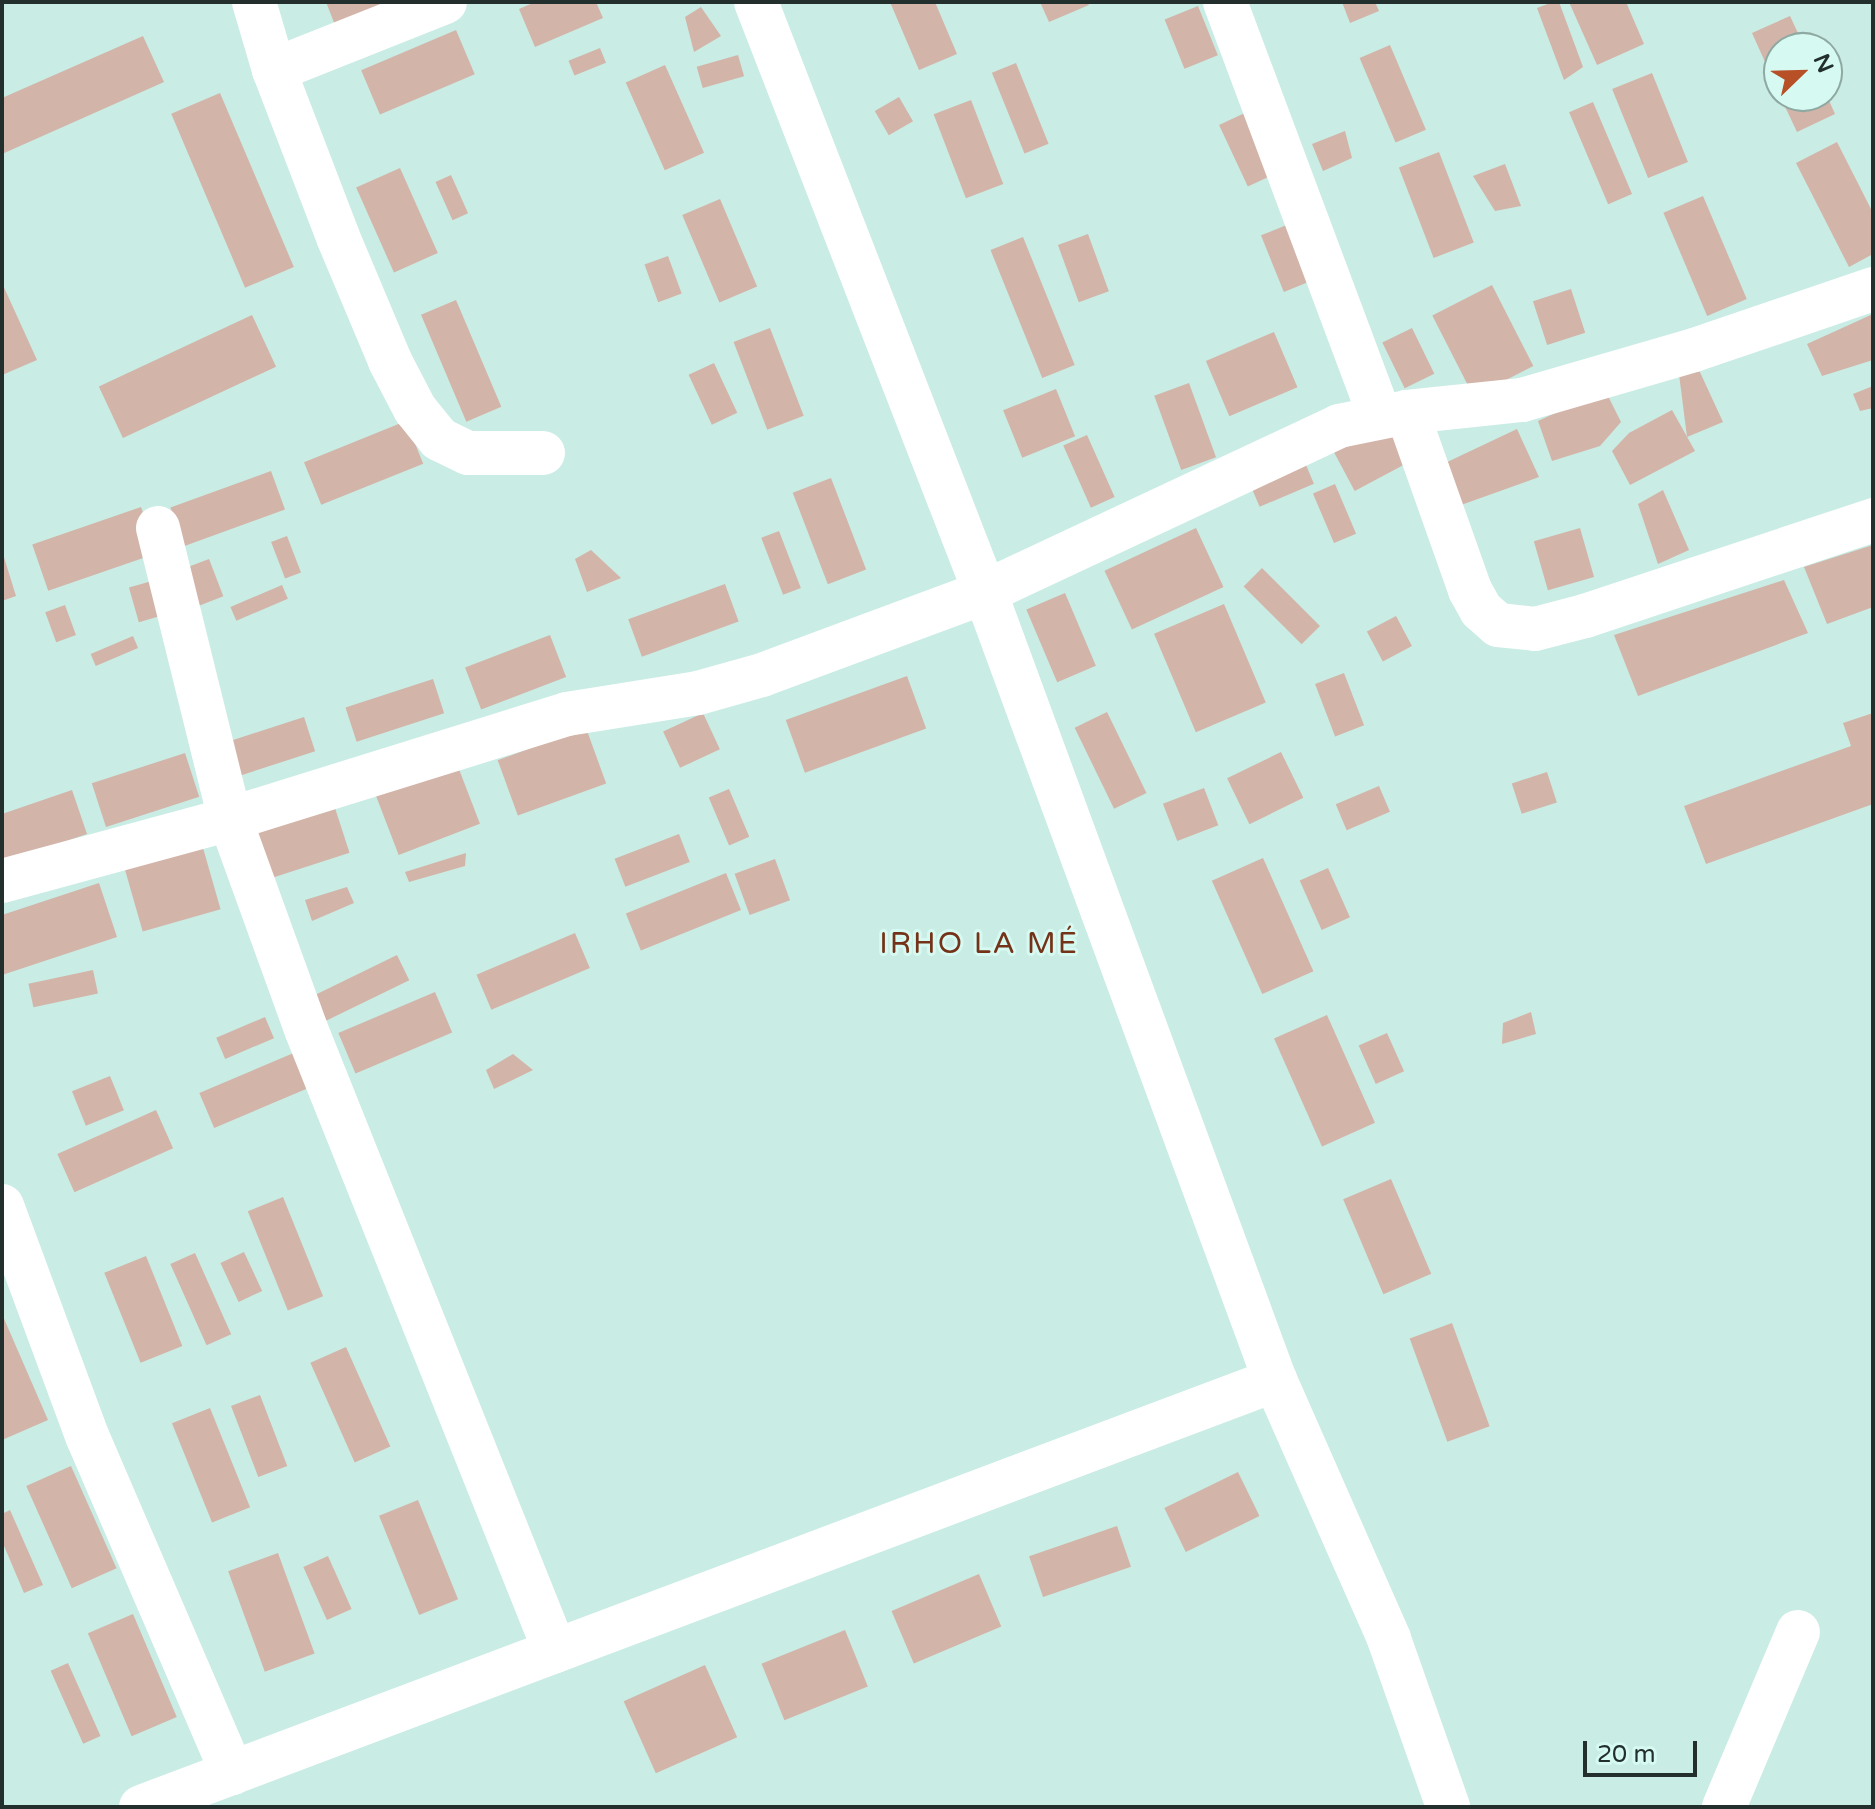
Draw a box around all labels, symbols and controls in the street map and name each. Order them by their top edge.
north arrow [1763,32,1843,112]
text: N [1808,50,1839,77]
district label: IRHO LA MÉ [879,926,1079,962]
scale bar [1587,1725,1701,1775]
text: 20 m [1597,1740,1655,1769]

